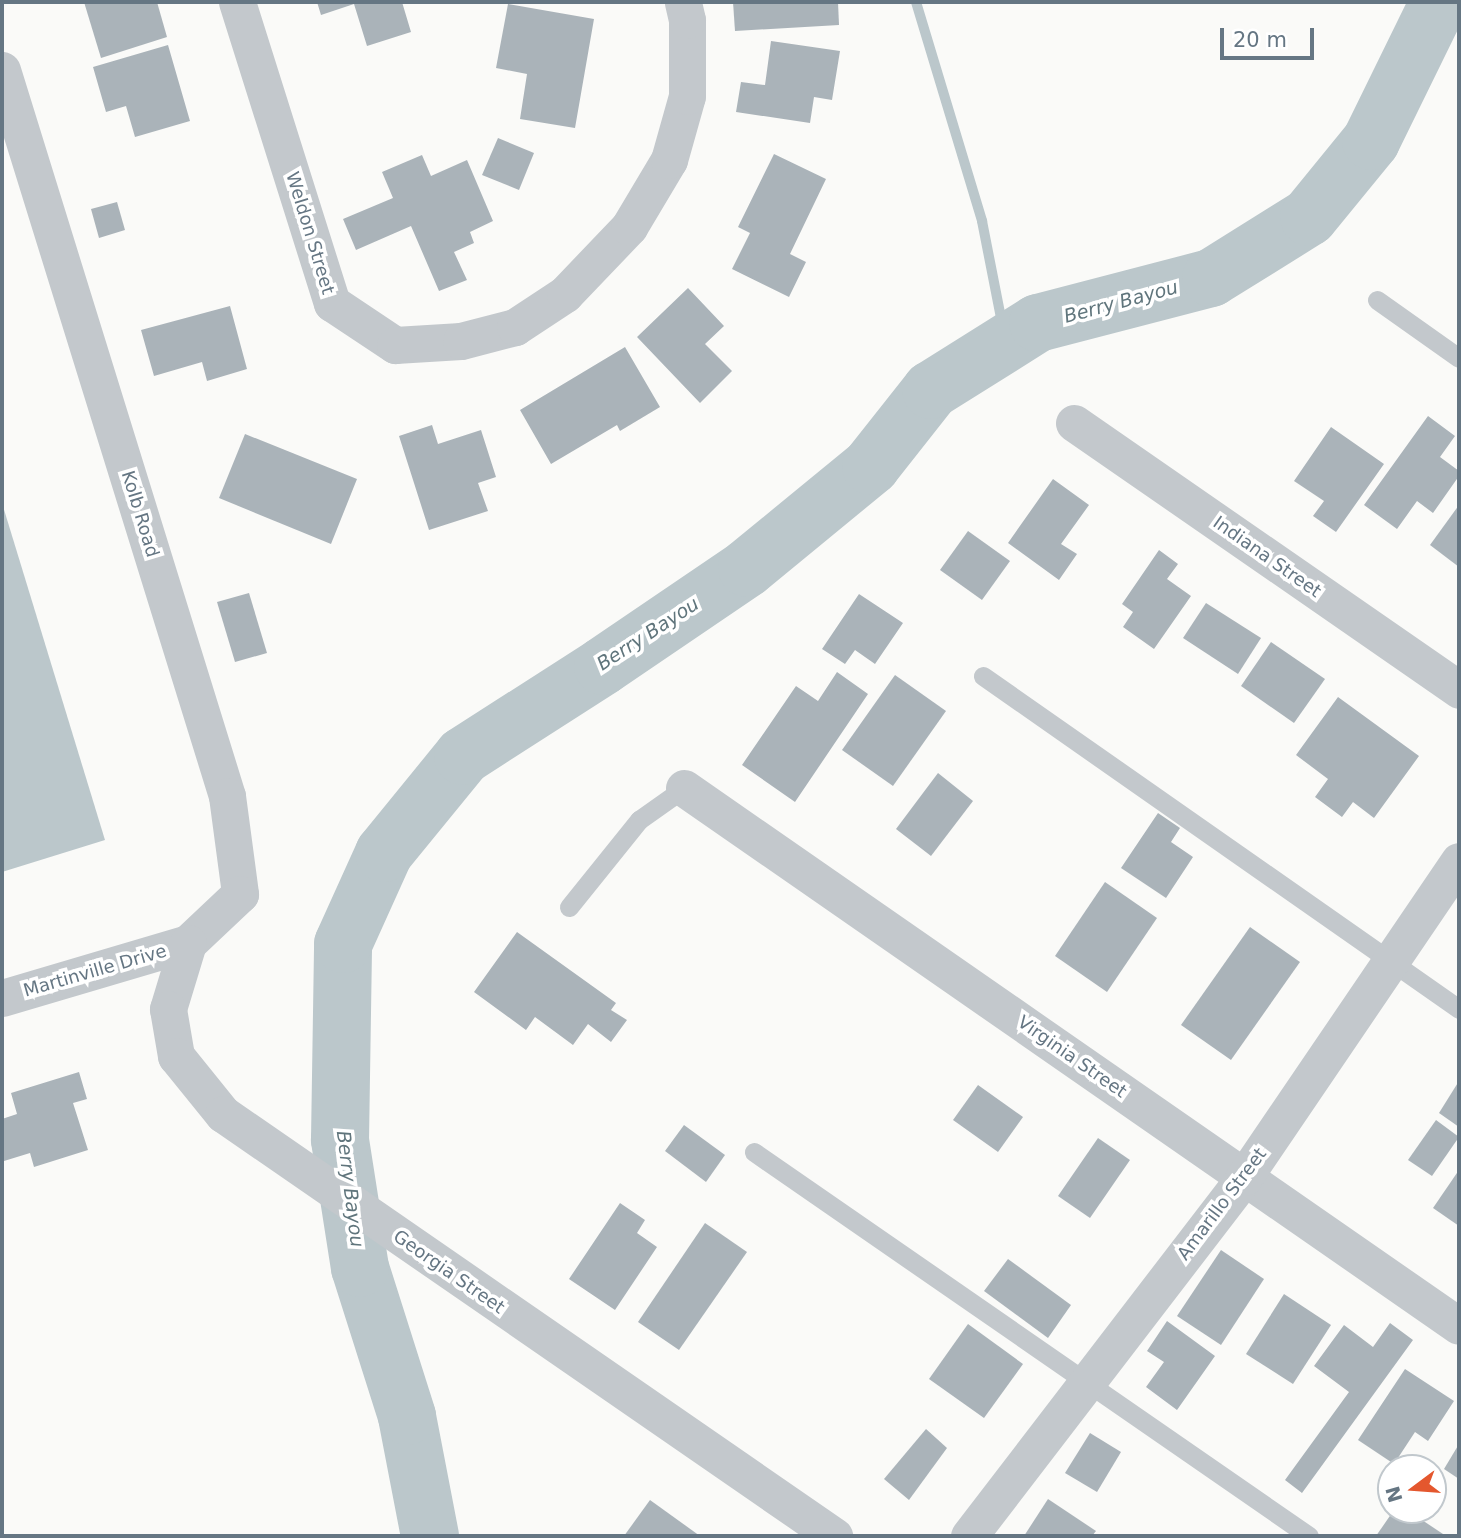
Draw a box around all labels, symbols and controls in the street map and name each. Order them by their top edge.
scale bar [1223,14,1318,58]
text: 20 m [1233,28,1287,52]
street label: Weldon Street [281,169,339,297]
water label: Berry Bayou [1061,276,1181,328]
street label: Kolb Road [117,468,163,560]
street label: Indiana Street [1209,512,1325,602]
water label: Berry Bayou [593,593,703,675]
street label: Martinville Drive [21,940,169,1002]
street label: Virginia Street [1013,1011,1131,1103]
water label: Berry Bayou [332,1129,368,1249]
street label: Amarillo Street [1173,1144,1271,1264]
street label: Georgia Street [389,1226,509,1318]
north arrow [1377,1454,1447,1524]
text: N [1381,1484,1407,1505]

